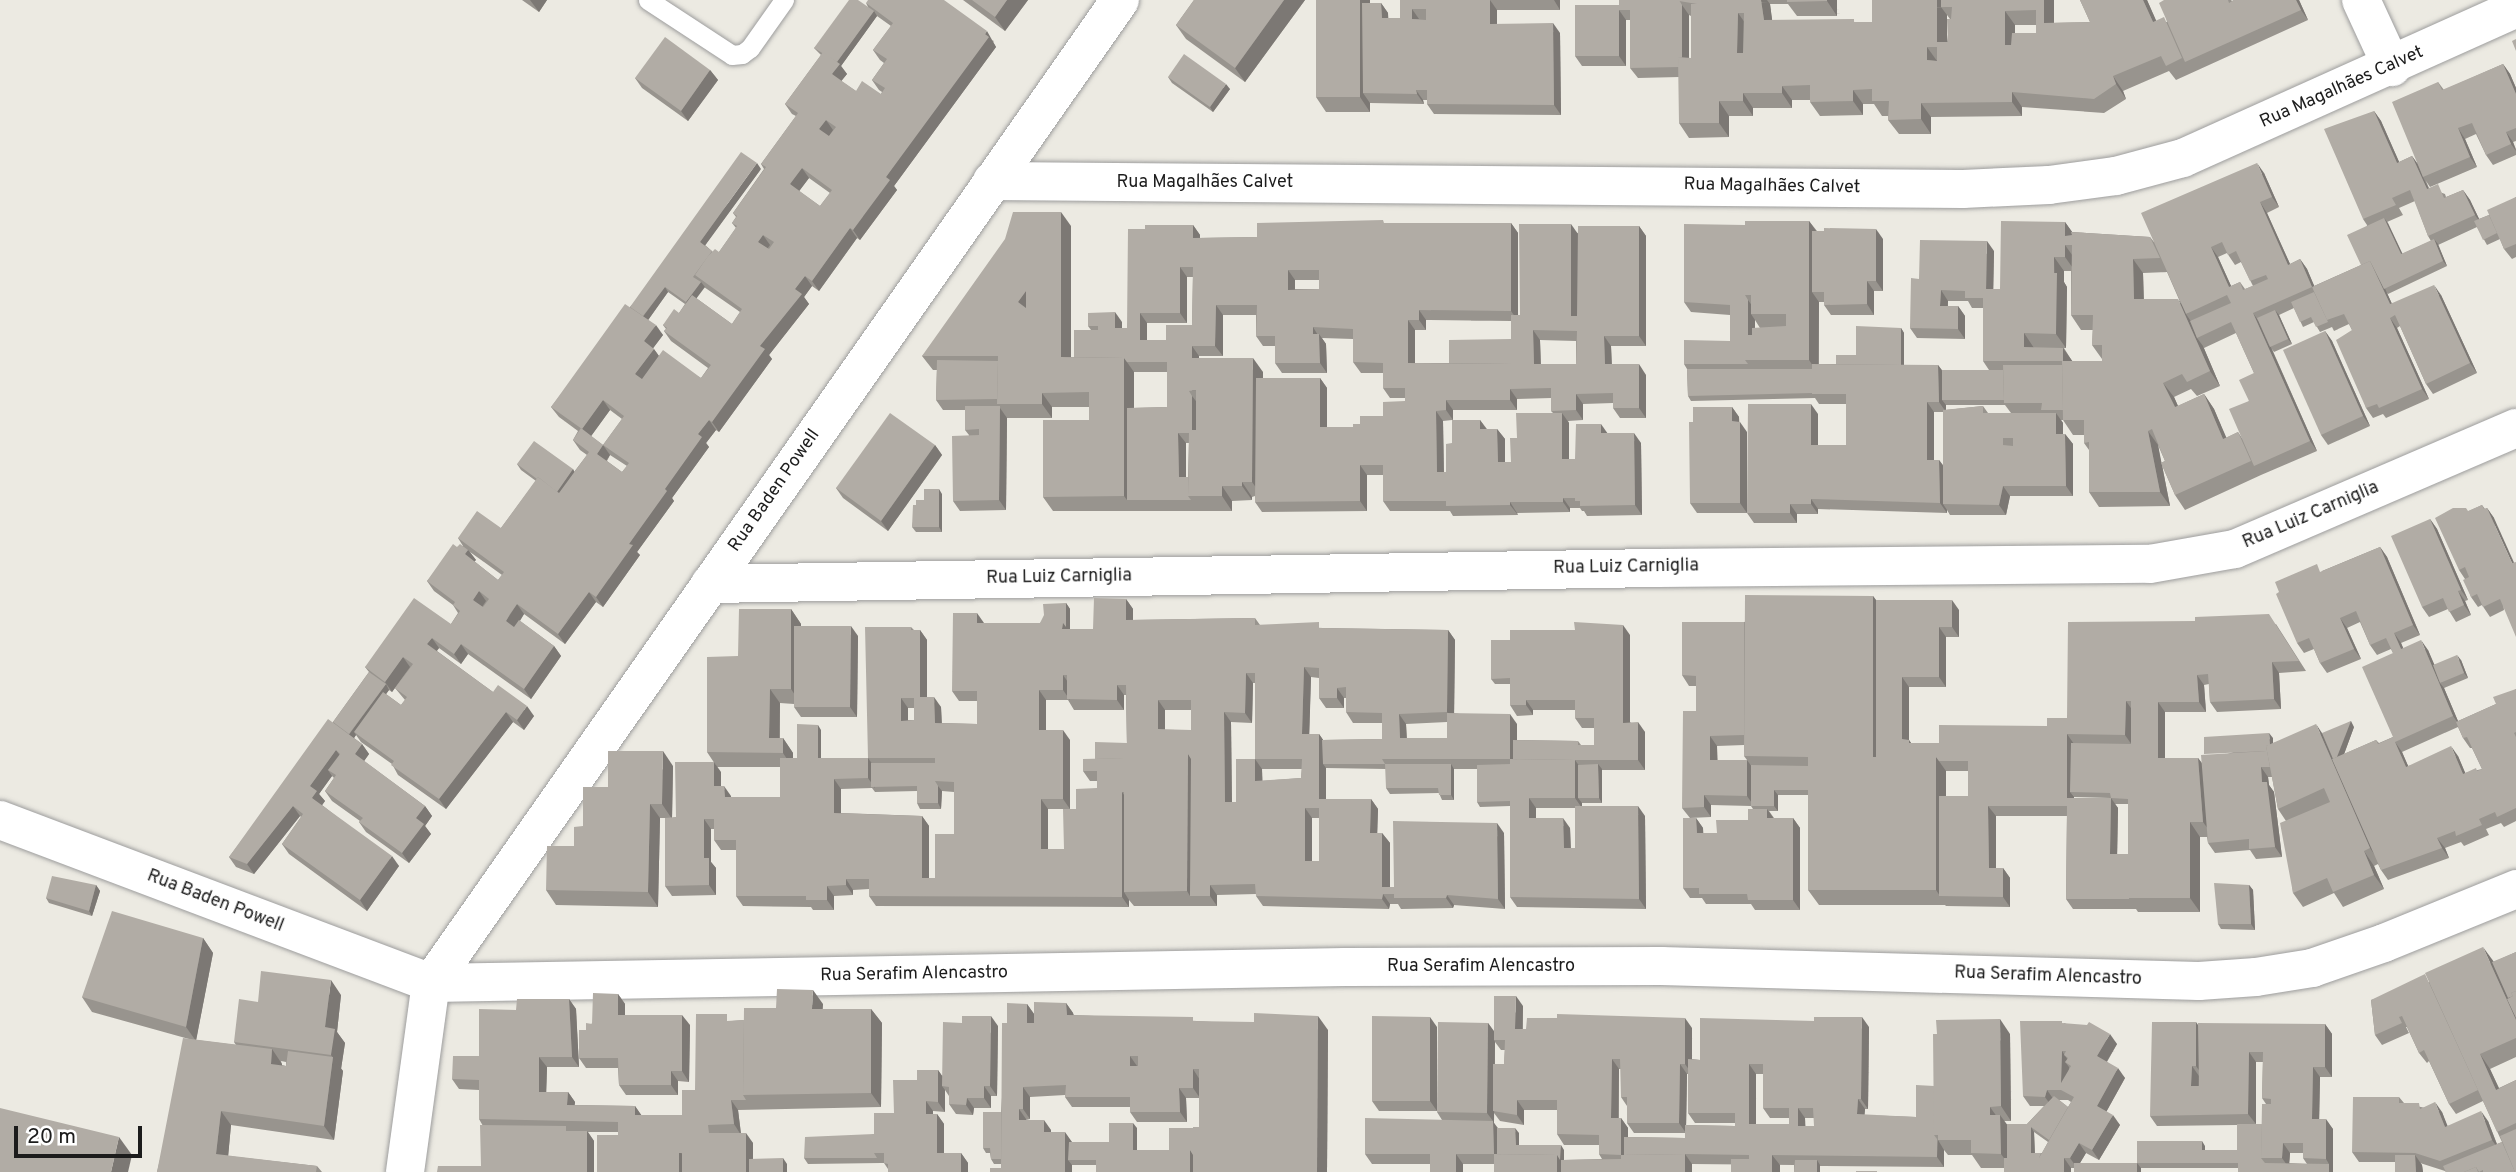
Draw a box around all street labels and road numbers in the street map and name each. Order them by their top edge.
street label: Rua Magalhães Calvet [2257,42,2427,134]
street label: Rua Magalhães Calvet [1117,172,1293,194]
street label: Rua Magalhães Calvet [1683,175,1861,199]
street label: Rua Baden Powell [725,426,825,556]
street label: Rua Luiz Carniglia [2240,478,2382,554]
street label: Rua Luiz Carniglia [1553,556,1699,580]
street label: Rua Luiz Carniglia [986,566,1132,590]
street label: Rua Baden Powell [144,866,286,938]
street label: Rua Serafim Alencastro [1387,956,1575,978]
street label: Rua Serafim Alencastro [820,963,1008,987]
street label: Rua Serafim Alencastro [1953,963,2143,991]

